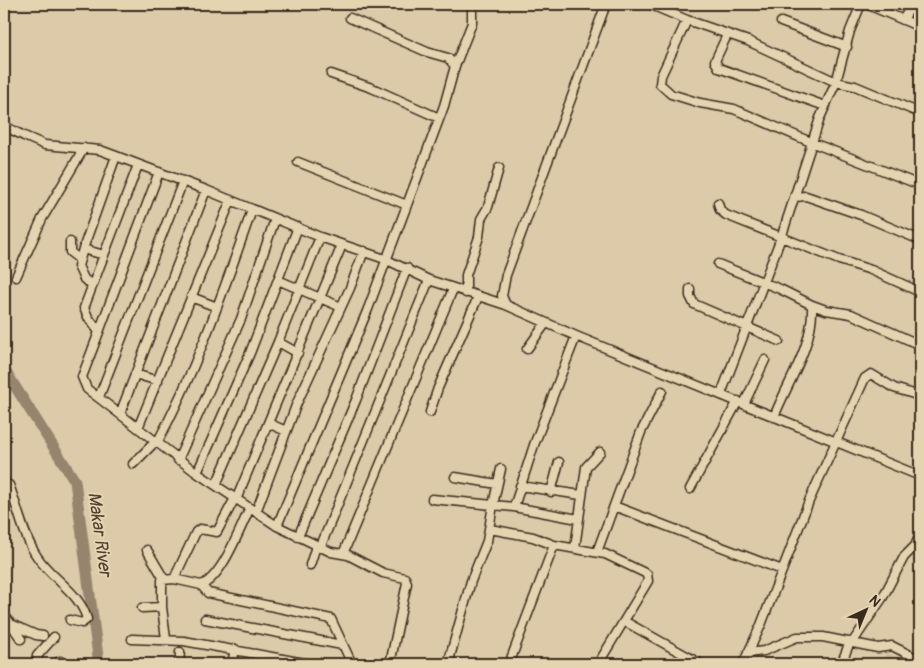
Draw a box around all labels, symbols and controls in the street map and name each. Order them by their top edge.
water label: Makar River [82,490,117,580]
north arrow [842,586,892,636]
text: N [865,592,884,610]

